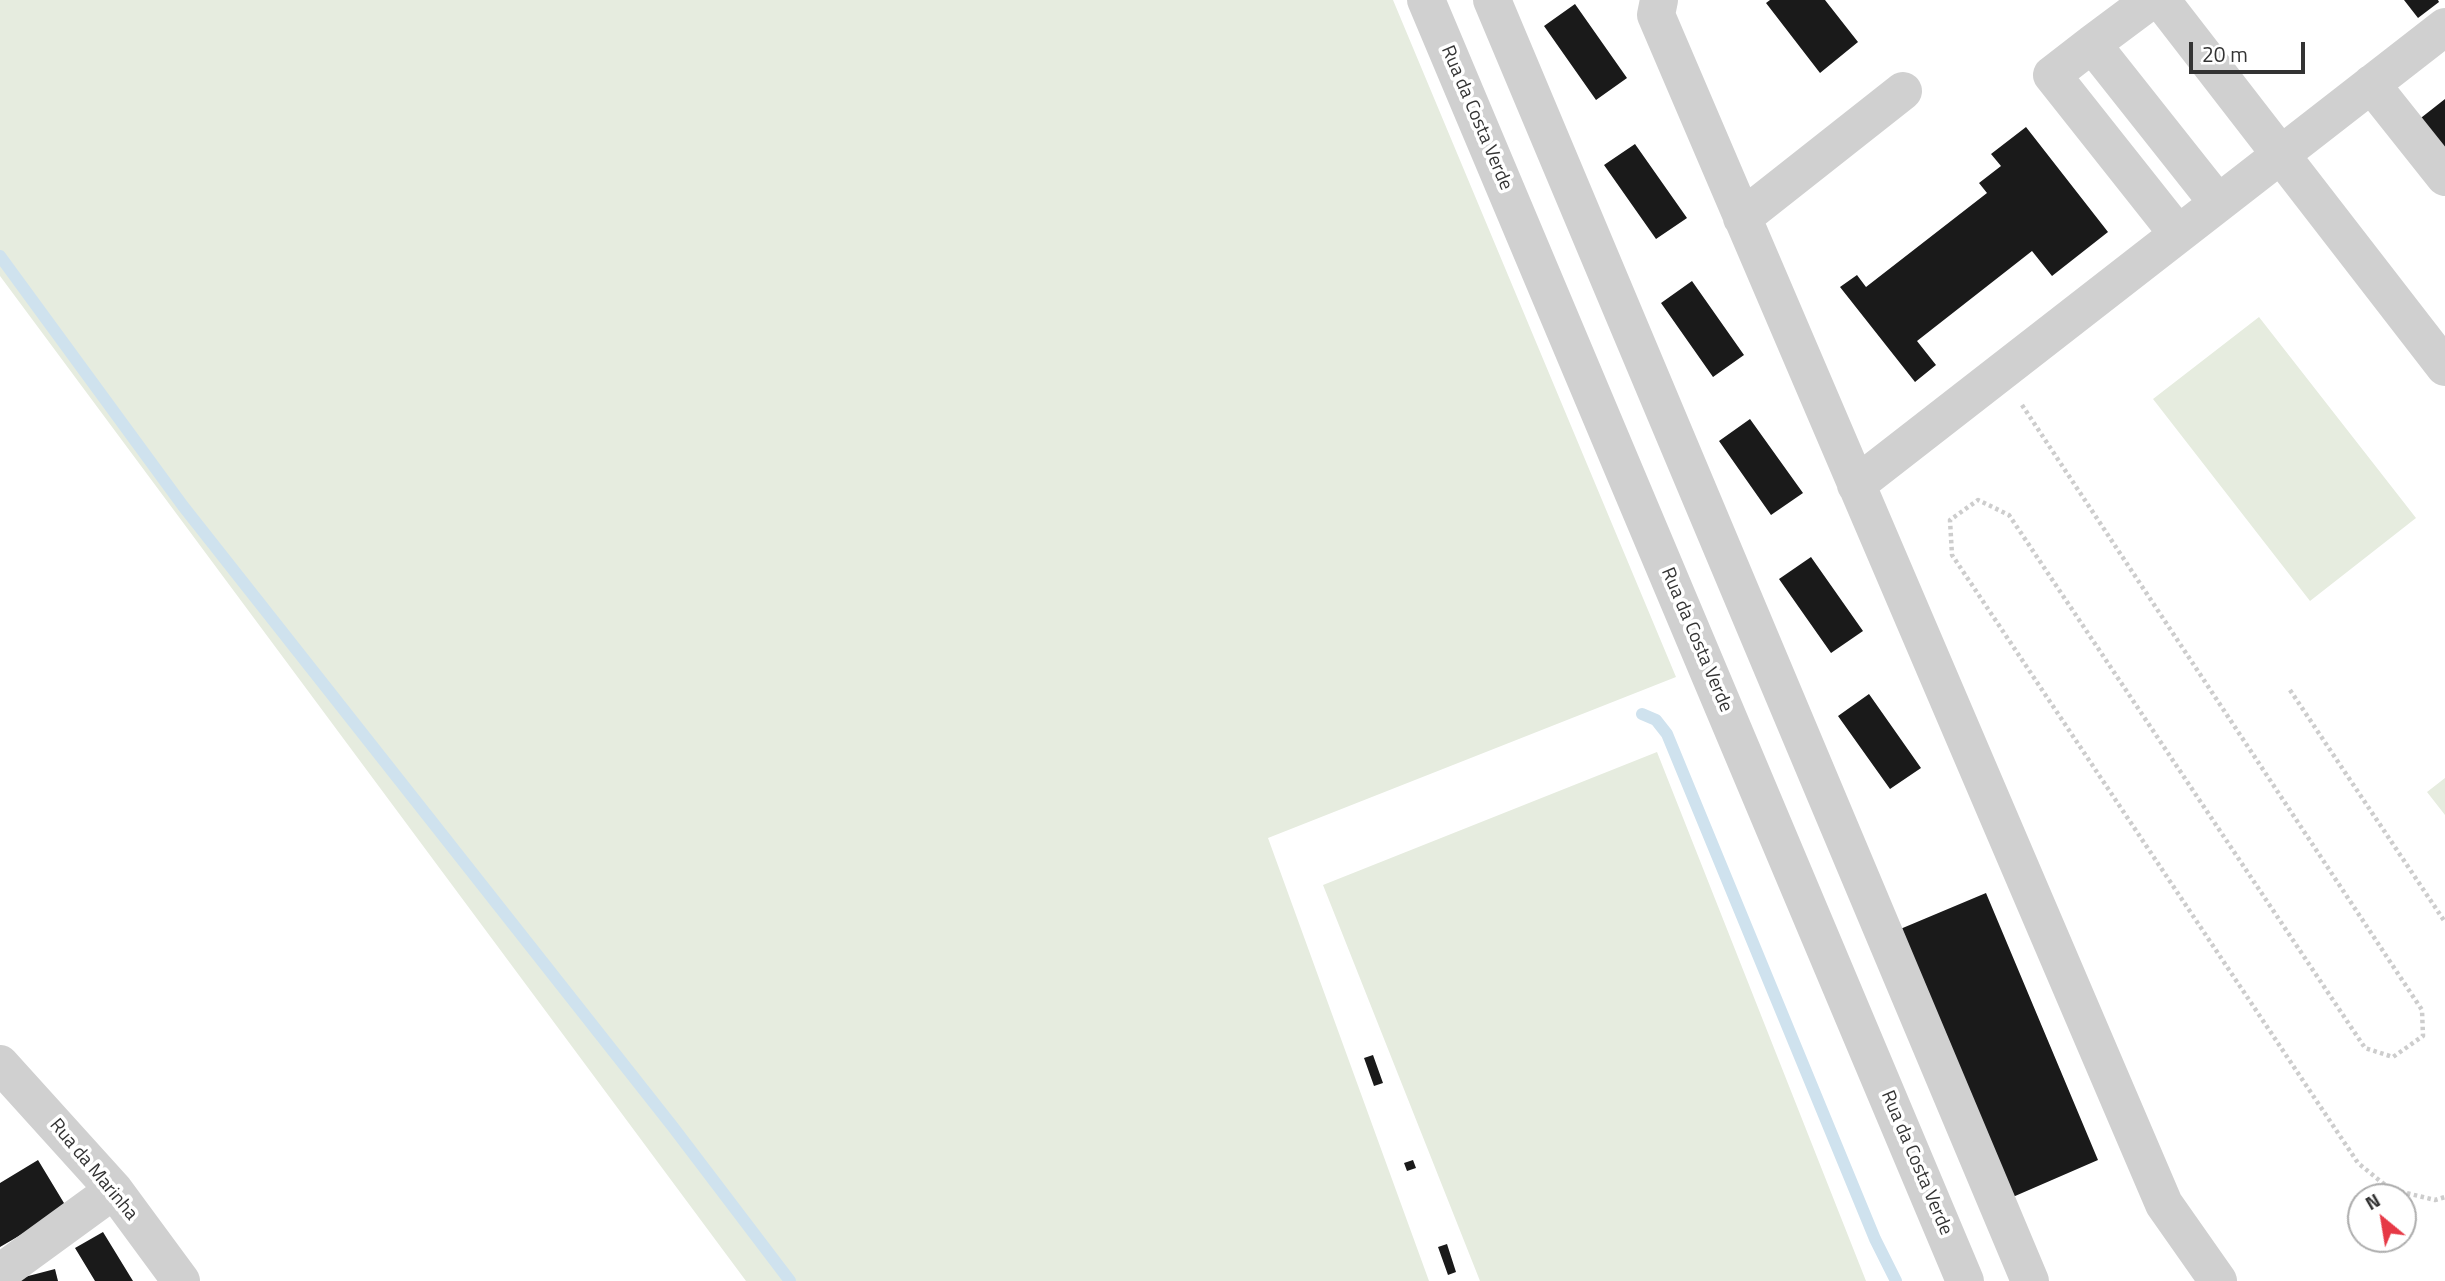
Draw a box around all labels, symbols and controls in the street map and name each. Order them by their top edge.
scale bar [2193,28,2308,72]
text: 20 m [2202,38,2248,70]
street label: Rua da Costa Verde [1435,42,1517,194]
street label: Rua da Costa Verde [1655,564,1737,716]
street label: Rua da Costa Verde [1875,1087,1957,1239]
street label: Rua da Marinha [44,1115,142,1225]
north arrow [2347,1183,2417,1253]
text: N [2359,1185,2385,1217]

